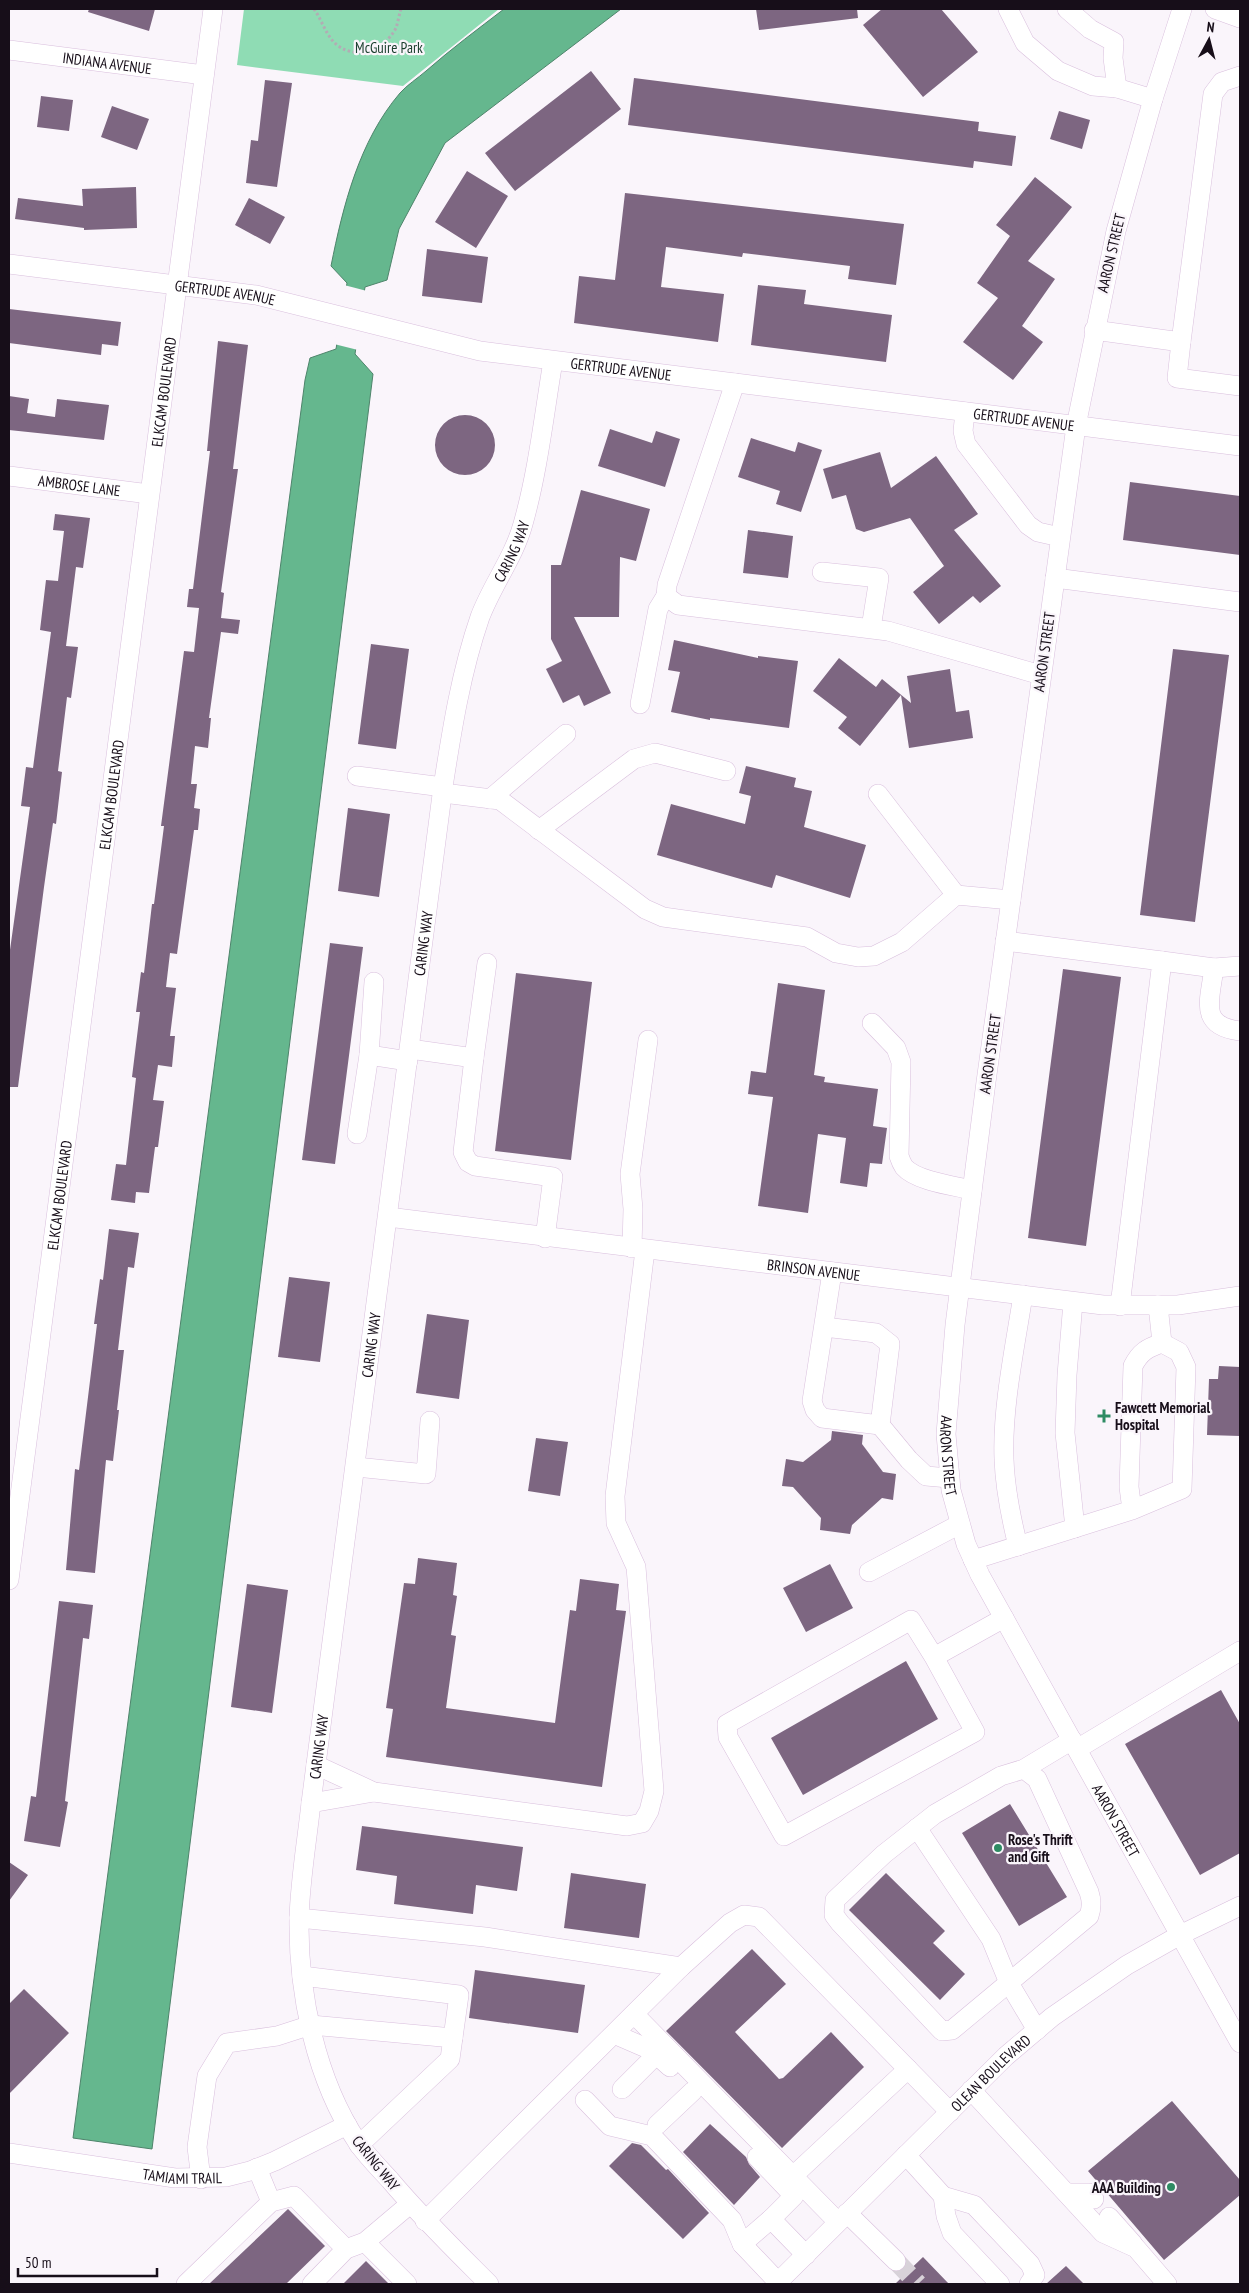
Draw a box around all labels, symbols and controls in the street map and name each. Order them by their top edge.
north arrow [1184,15,1234,65]
text: N [1206,18,1215,36]
park label: McGuire Park [355,38,423,57]
street label: INDIANA AVENUE [61,47,153,78]
street label: AARON STREET [1093,211,1129,294]
street label: GERTRUDE AVENUE [174,275,277,309]
street label: ELKCAM BOULEVARD [147,336,180,448]
street label: GERTRUDE AVENUE [570,353,673,384]
street label: GERTRUDE AVENUE [972,403,1075,435]
street label: AMBROSE LANE [37,470,122,500]
street label: CARING WAY [489,518,533,585]
street label: AARON STREET [1029,611,1059,693]
street label: ELKCAM BOULEVARD [94,738,128,851]
street label: CARING WAY [409,909,436,977]
street label: AARON STREET [975,1013,1005,1095]
street label: ELKCAM BOULEVARD [42,1139,76,1251]
street label: BRINSON AVENUE [766,1254,861,1285]
street label: CARING WAY [357,1311,384,1379]
place label: Fawcett Memorial Hospital [1115,1398,1210,1434]
marker: Fawcett Memorial Hospital [1097,1409,1111,1423]
street label: AARON STREET [936,1415,962,1498]
street label: CARING WAY [305,1713,332,1780]
street label: AARON STREET [1088,1780,1144,1860]
place label: Rose's Thrift and Gift [1008,1830,1073,1866]
marker: Rose's Thrift and Gift [992,1842,1004,1854]
street label: OLEAN BOULEVARD [946,2030,1034,2115]
street label: CARING WAY [348,2132,404,2195]
street label: TAMIAMI TRAIL [141,2164,223,2188]
place label: AAA Building [1091,2178,1161,2197]
marker: AAA Building [1165,2181,1177,2193]
scale bar [18,2246,156,2278]
text: 50 m [25,2253,51,2272]

